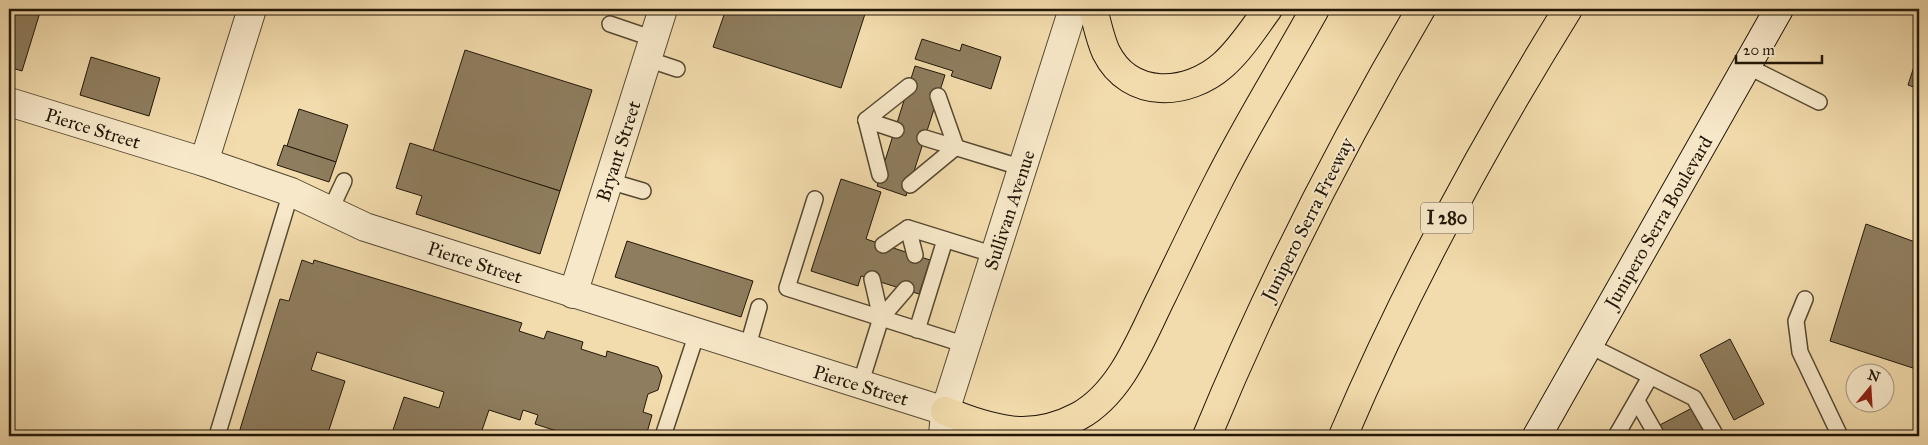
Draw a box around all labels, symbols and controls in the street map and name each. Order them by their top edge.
scale bar [1736,32,1822,64]
text: 20 m [1743,41,1775,59]
street label: Bryant Street [591,98,646,204]
street label: Pierce Street [43,103,143,154]
street label: Junipero Serra Boulevard [1599,132,1718,315]
street label: Junipero Serra Freeway [1255,133,1360,307]
street label: Sullivan Avenue [979,147,1040,273]
road number: I 280 [1421,202,1473,234]
street label: Pierce Street [425,236,525,289]
street label: Pierce Street [811,360,911,411]
north arrow [1846,362,1896,412]
text: N [1866,366,1882,386]

